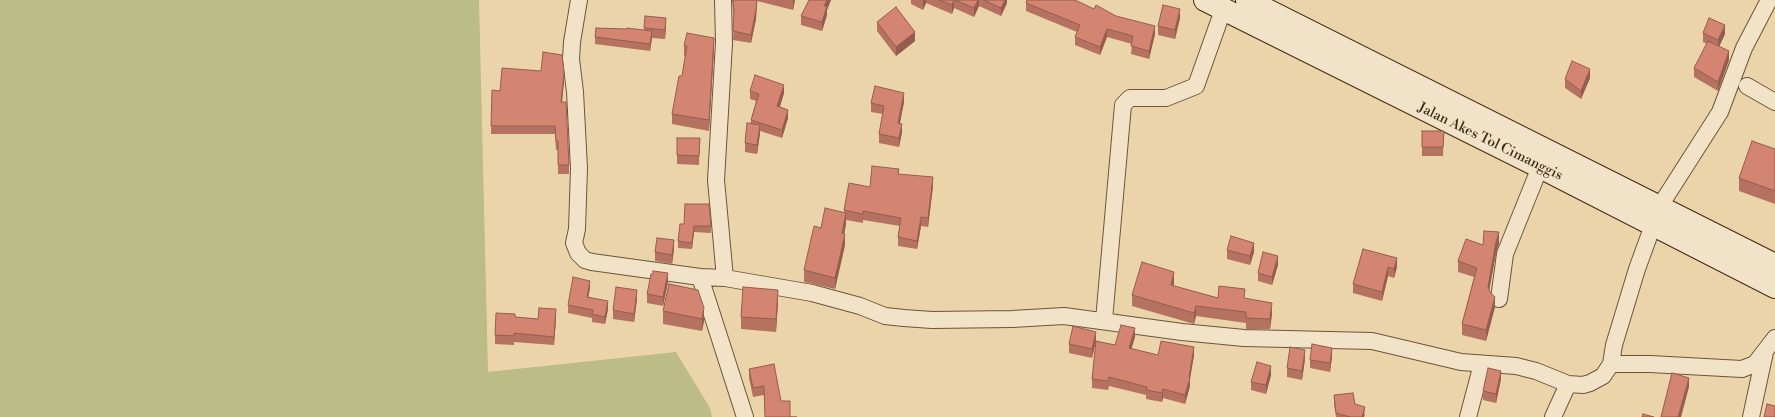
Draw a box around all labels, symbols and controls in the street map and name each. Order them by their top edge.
street label: Jalan Akes Tol Cimanggis [1415,100,1565,184]

